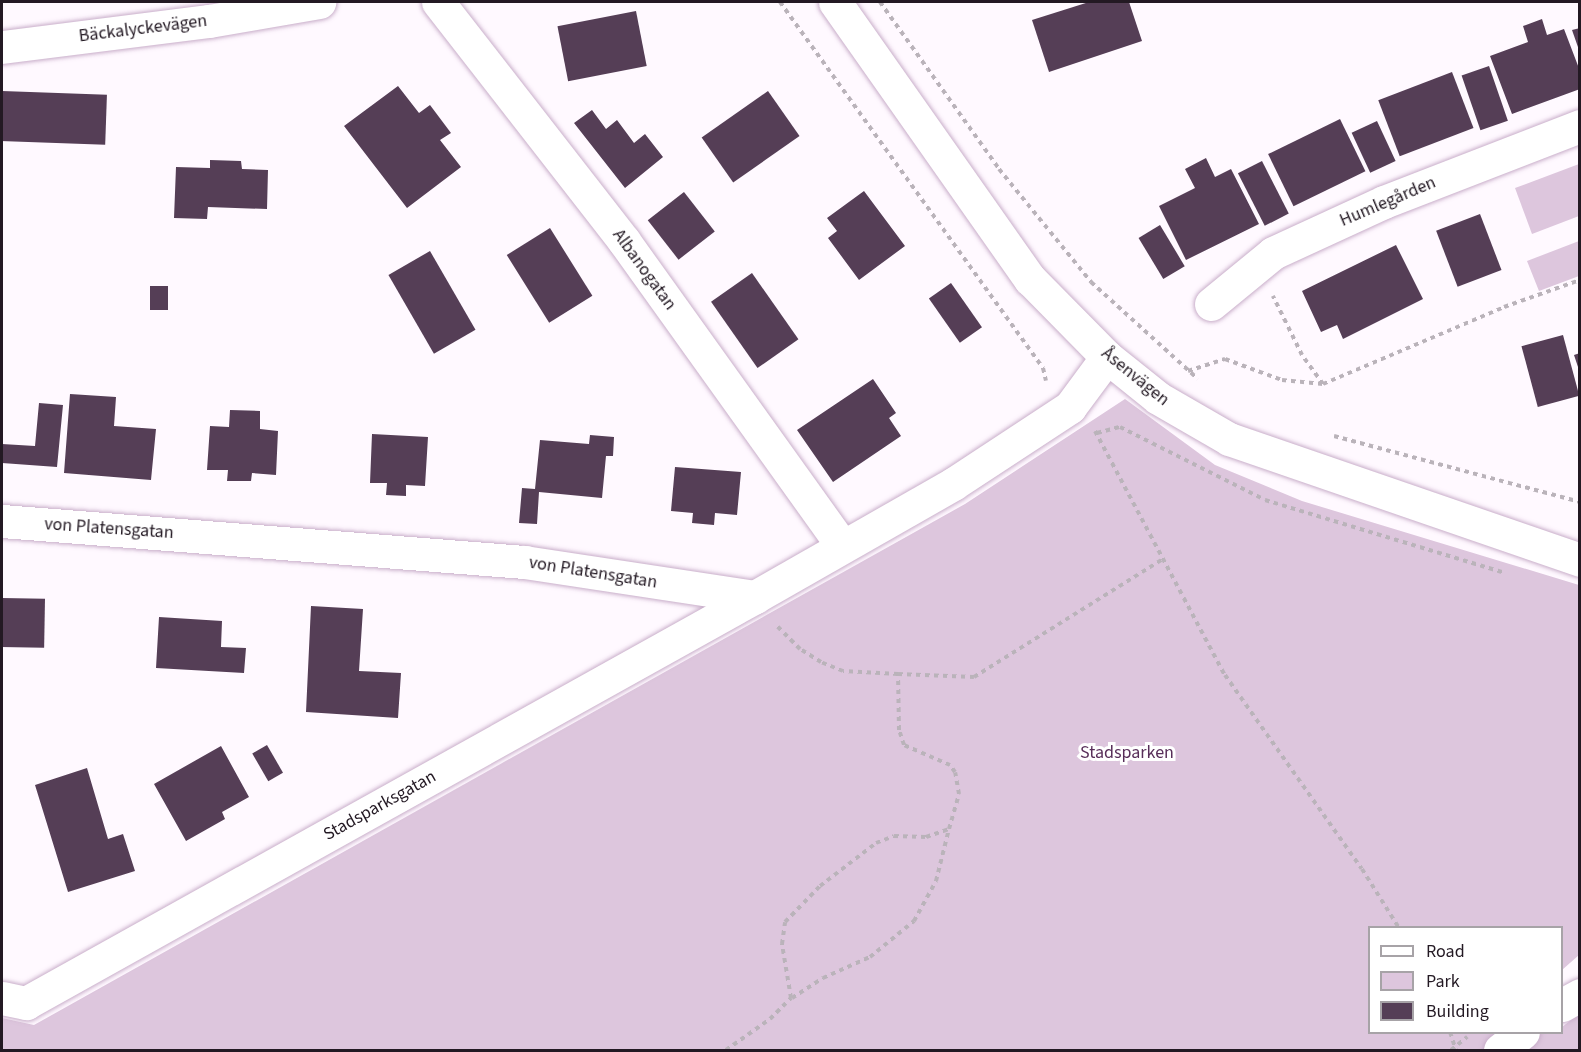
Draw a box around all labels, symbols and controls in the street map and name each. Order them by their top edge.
street label: Bäckalyckevägen [78,10,208,48]
street label: Humlegården [1337,172,1439,232]
street label: Albanogatan [607,225,681,315]
street label: Åsenvägen [1097,343,1173,411]
street label: von Platensgatan [44,514,174,544]
street label: von Platensgatan [527,552,659,594]
park label: Stadsparken [1080,742,1174,764]
street label: Stadsparksgatan [320,766,440,846]
legend [1368,926,1563,1034]
text: Road [1426,939,1465,964]
text: Park [1426,969,1460,994]
text: Building [1426,999,1489,1024]

